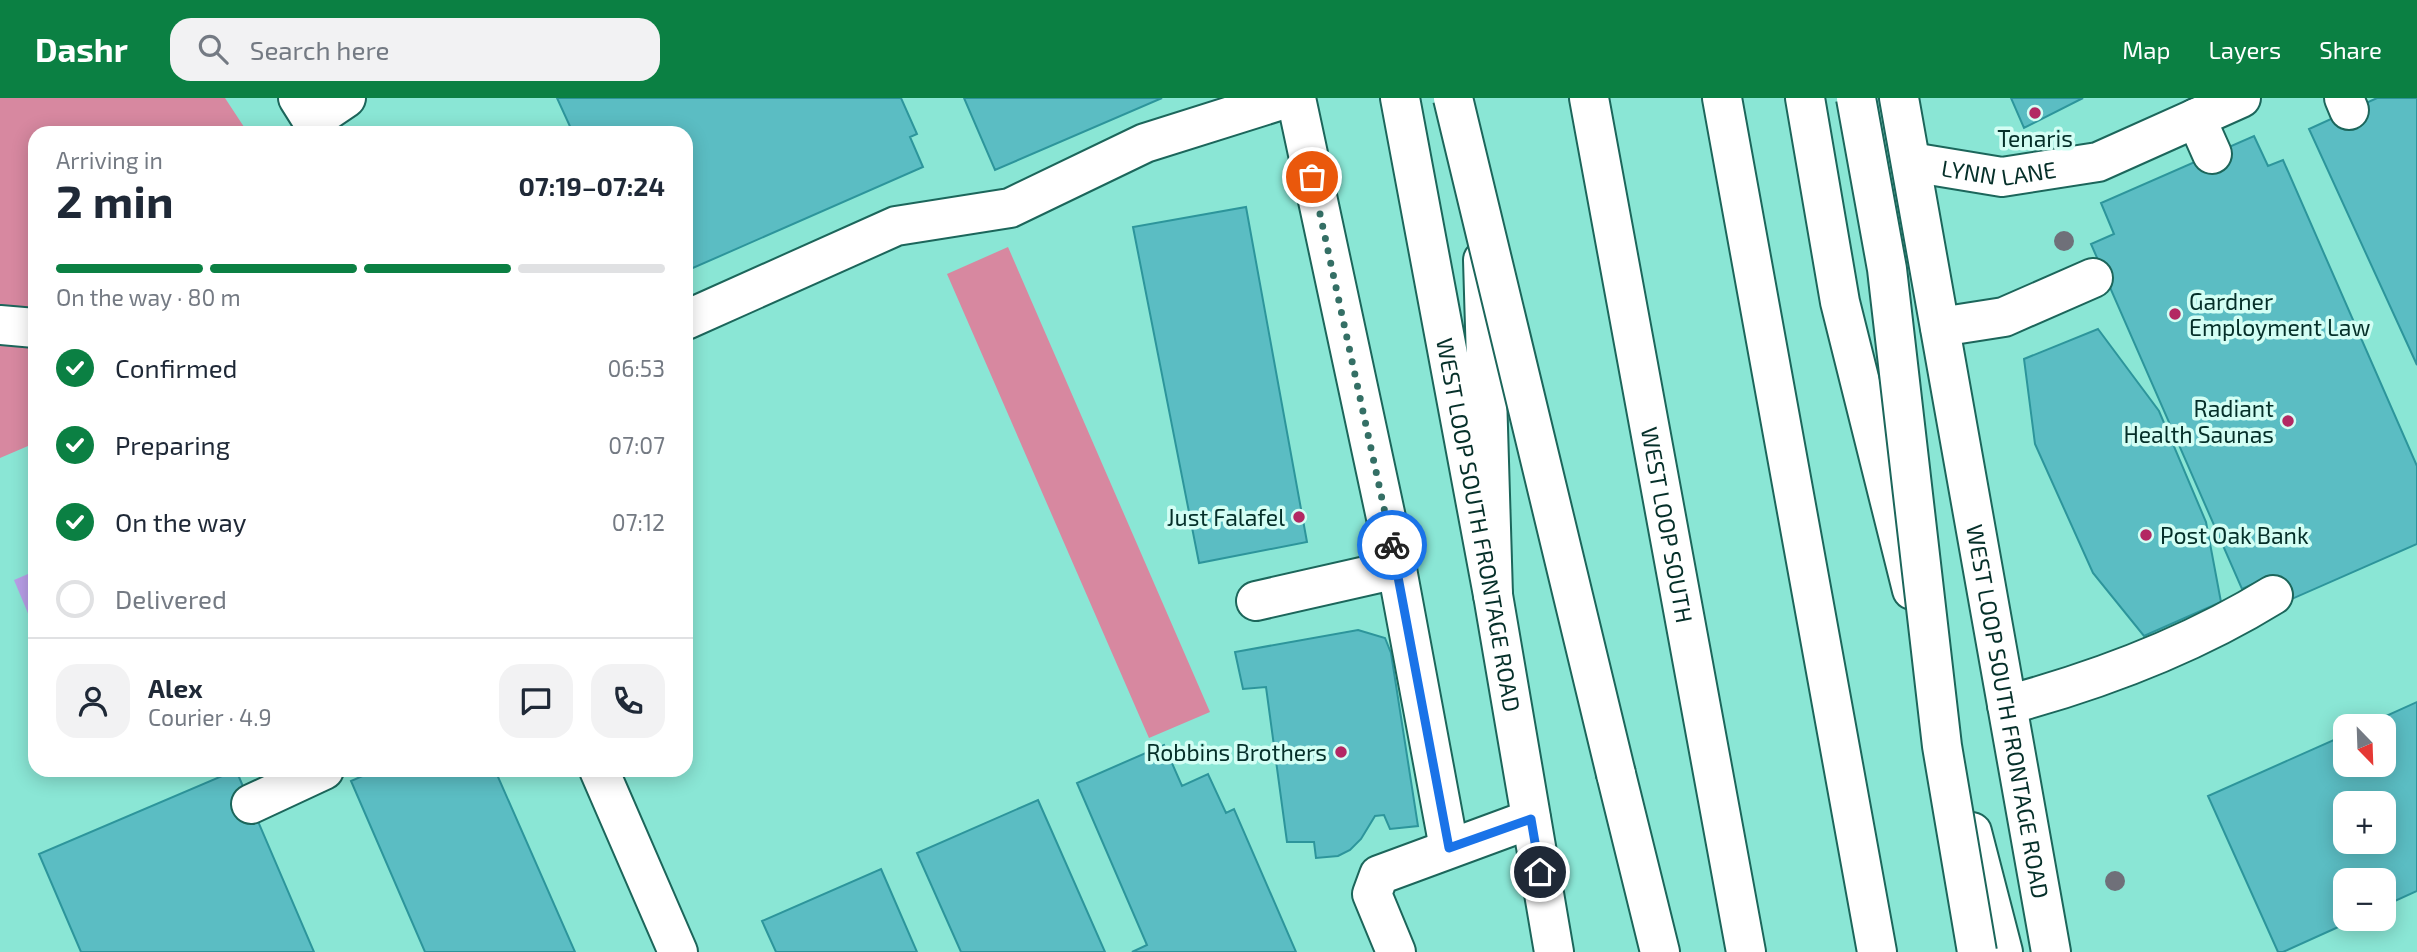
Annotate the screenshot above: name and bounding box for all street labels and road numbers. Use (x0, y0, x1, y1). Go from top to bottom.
street label: LYNN LANE (1939, 153, 2058, 191)
street label: WEST LOOP SOUTH FRONTAGE ROAD (1431, 335, 1527, 714)
street label: WEST LOOP SOUTH (1636, 425, 1699, 625)
street label: WEST LOOP SOUTH FRONTAGE ROAD (1961, 522, 2055, 901)

